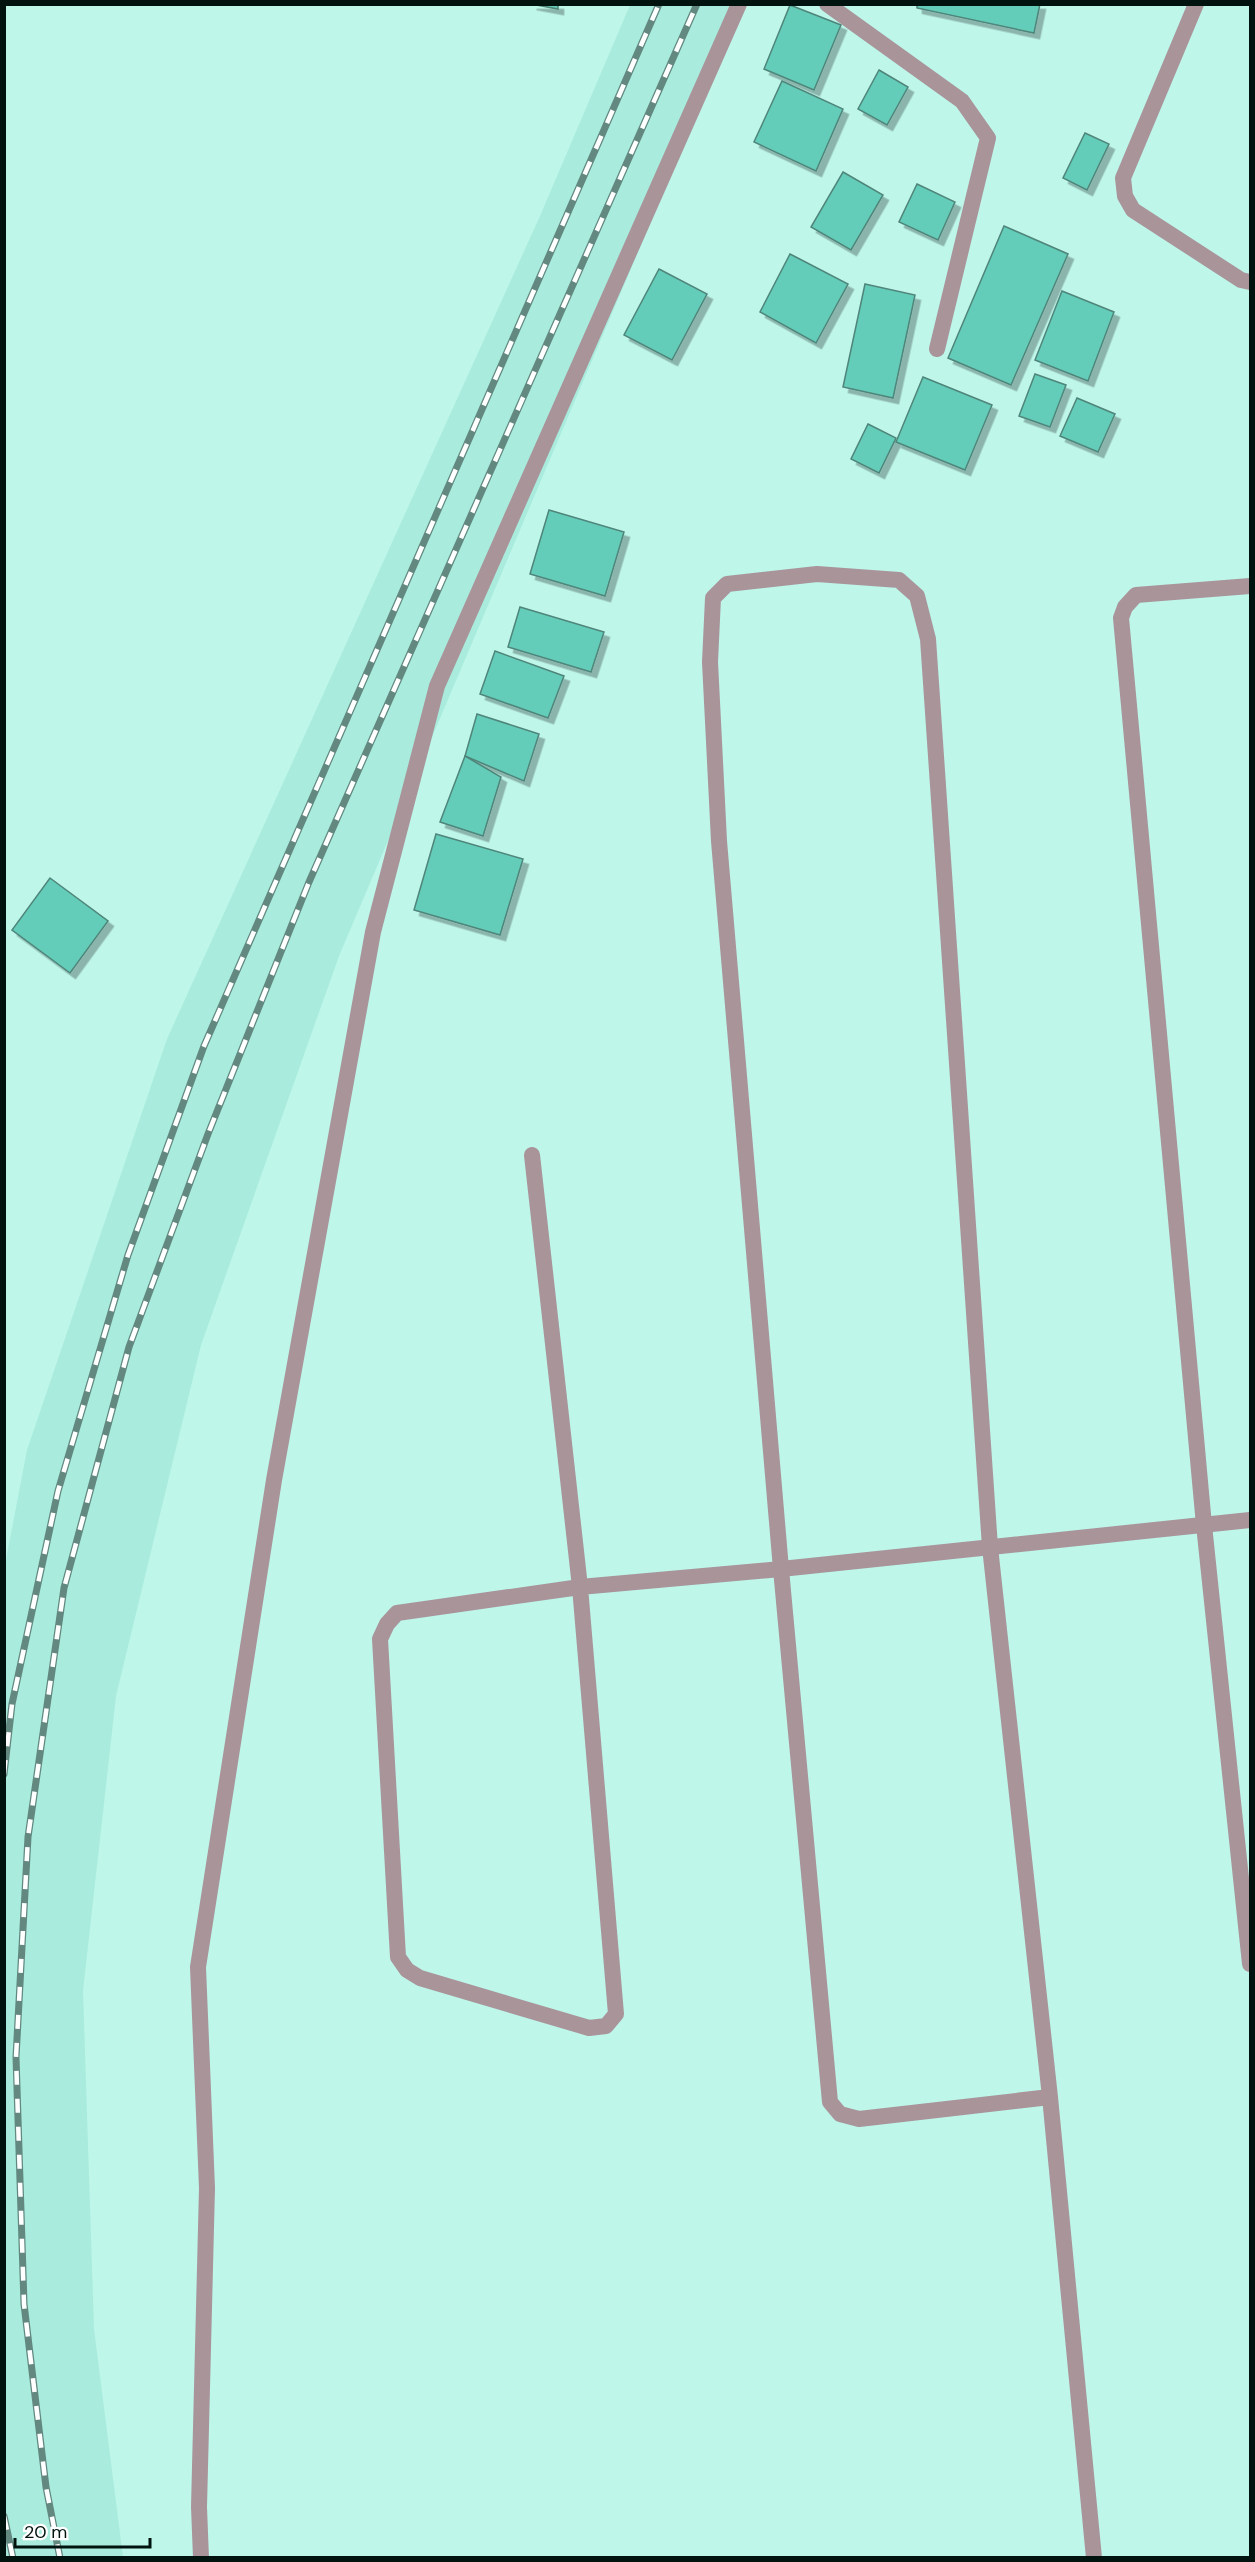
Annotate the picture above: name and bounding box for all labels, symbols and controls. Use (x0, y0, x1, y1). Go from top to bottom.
scale bar (15, 2511, 150, 2549)
text: 20 m (24, 2520, 67, 2544)

